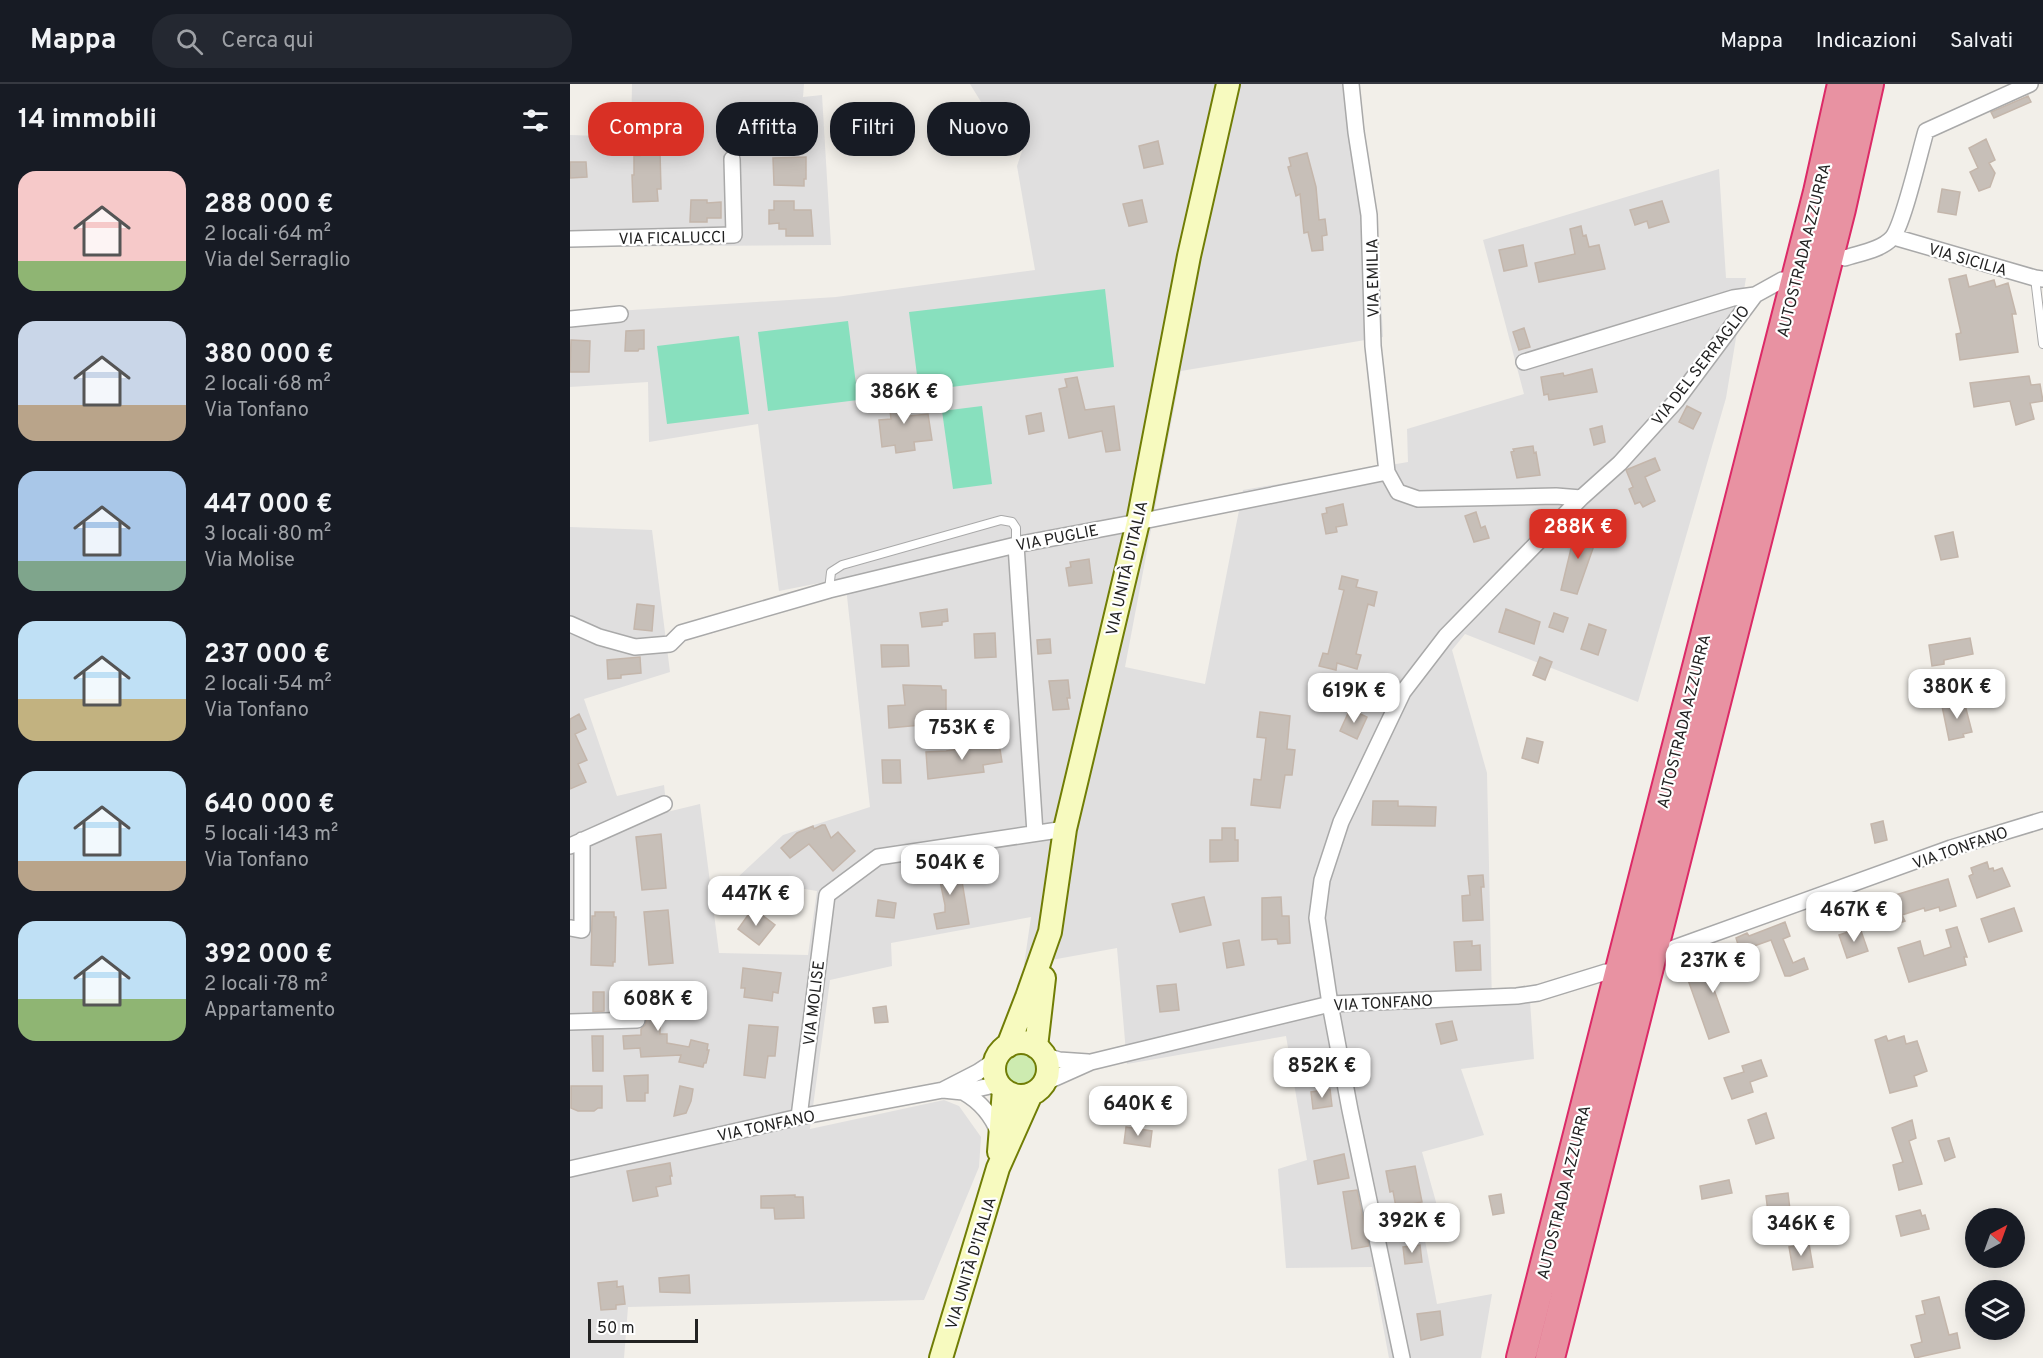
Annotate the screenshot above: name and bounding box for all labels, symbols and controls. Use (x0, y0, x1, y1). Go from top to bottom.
search box (152, 14, 572, 68)
text: Mappa (30, 23, 116, 59)
icon: search (173, 25, 206, 58)
text: Cerca qui (221, 28, 314, 55)
text: Mappa (1720, 28, 1783, 55)
text: Indicazioni (1816, 28, 1917, 55)
text: Salvati (1950, 28, 2013, 55)
chip: Compra (588, 102, 704, 156)
chip: Affitta (716, 102, 818, 156)
chip: Filtri (830, 102, 915, 156)
chip: Nuovo (927, 102, 1030, 156)
text: 14 immobili (18, 104, 157, 137)
icon: filters (519, 104, 552, 137)
street label: AUTOSTRADA AZZURRA (1774, 161, 1836, 340)
text: 288 000 € (204, 189, 334, 222)
icon: home (66, 195, 138, 267)
text: 2 locali · 64 m² (204, 222, 331, 248)
street label: VIA FICALUCCI (618, 228, 726, 250)
street label: VIA EMILIA (1363, 238, 1385, 318)
street label: VIA SICILIA (1926, 240, 2009, 282)
text: Via del Serraglio (204, 248, 350, 274)
street label: VIA DEL SERRAGLIO (1648, 302, 1755, 431)
text: 380 000 € (204, 339, 334, 372)
icon: home (66, 345, 138, 417)
text: 2 locali · 68 m² (204, 372, 331, 398)
pin: 386K € (855, 374, 953, 425)
text: 386K € (870, 380, 938, 406)
text: Via Tonfano (204, 398, 309, 424)
text: 447 000 € (204, 489, 332, 522)
icon: home (66, 495, 138, 567)
street label: VIA UNITÀ D'ITALIA (1101, 499, 1153, 638)
pin: 288K € (1529, 509, 1627, 560)
text: 288K € (1543, 515, 1613, 541)
street label: VIA PUGLIE (1014, 521, 1100, 557)
text: 3 locali · 80 m² (204, 522, 331, 548)
text: Via Molise (204, 548, 295, 574)
street label: AUTOSTRADA AZZURRA (1654, 632, 1716, 811)
text: 237 000 € (204, 639, 330, 672)
icon: home (66, 645, 138, 717)
pin: 380K € (1908, 669, 2006, 720)
text: 2 locali · 54 m² (204, 672, 332, 698)
pin: 619K € (1305, 673, 1403, 724)
text: 380K € (1922, 675, 1992, 701)
text: 619K € (1322, 679, 1386, 705)
text: Via Tonfano (204, 698, 309, 724)
pin: 753K € (913, 710, 1011, 761)
text: 753K € (929, 716, 995, 742)
text: 640 000 € (204, 789, 335, 822)
icon: home (66, 795, 138, 867)
text: 5 locali · 143 m² (204, 822, 338, 848)
street label: VIA TONFANO (1910, 823, 2011, 875)
pin: 504K € (901, 845, 999, 896)
text: Via Tonfano (204, 848, 309, 874)
text: 504K € (915, 851, 985, 877)
pin: 447K € (707, 876, 805, 927)
text: 447K € (722, 882, 790, 908)
pin: 467K € (1805, 892, 1903, 943)
text: 467K € (1820, 898, 1888, 924)
text: 392 000 € (204, 939, 332, 972)
pin: 237K € (1664, 943, 1762, 994)
icon: home (66, 945, 138, 1017)
text: 237K € (1680, 949, 1746, 975)
street label: VIA MOLISE (800, 960, 830, 1047)
text: 2 locali · 78 m² (204, 972, 328, 998)
pin: 608K € (609, 981, 707, 1032)
text: 608K € (623, 987, 693, 1013)
street label: VIA TONFANO (1333, 991, 1433, 1017)
text: Appartamento (204, 998, 335, 1024)
pin: 852K € (1273, 1048, 1371, 1099)
text: 852K € (1288, 1054, 1356, 1080)
pin: 640K € (1089, 1086, 1187, 1137)
text: 640K € (1103, 1092, 1173, 1118)
street label: AUTOSTRADA AZZURRA (1534, 1103, 1596, 1282)
street label: VIA TONFANO (716, 1107, 817, 1147)
street label: VIA UNITÀ D'ITALIA (940, 1194, 1002, 1332)
pin: 392K € (1363, 1203, 1461, 1254)
pin: 346K € (1752, 1206, 1850, 1257)
north arrow (1965, 1208, 2025, 1268)
map controls (1965, 1208, 2025, 1340)
text: 392K € (1378, 1209, 1446, 1235)
text: 346K € (1767, 1212, 1836, 1238)
button: layers (1965, 1280, 2025, 1340)
scale bar (588, 1316, 698, 1344)
text: 50 m (597, 1319, 635, 1339)

